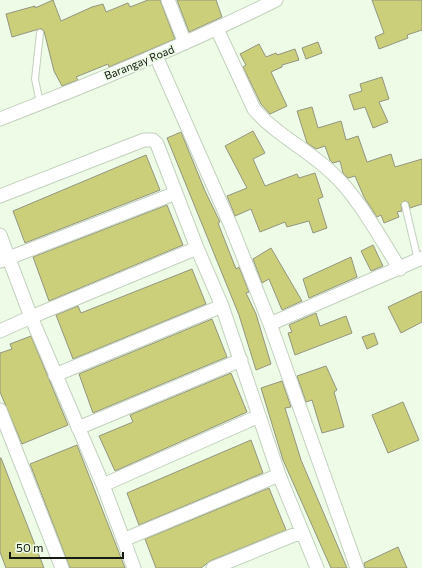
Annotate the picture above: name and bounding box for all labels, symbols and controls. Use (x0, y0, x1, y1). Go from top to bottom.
street label: Barangay Road (102, 42, 176, 82)
scale bar (10, 534, 123, 560)
text: 50 m (16, 540, 44, 554)

